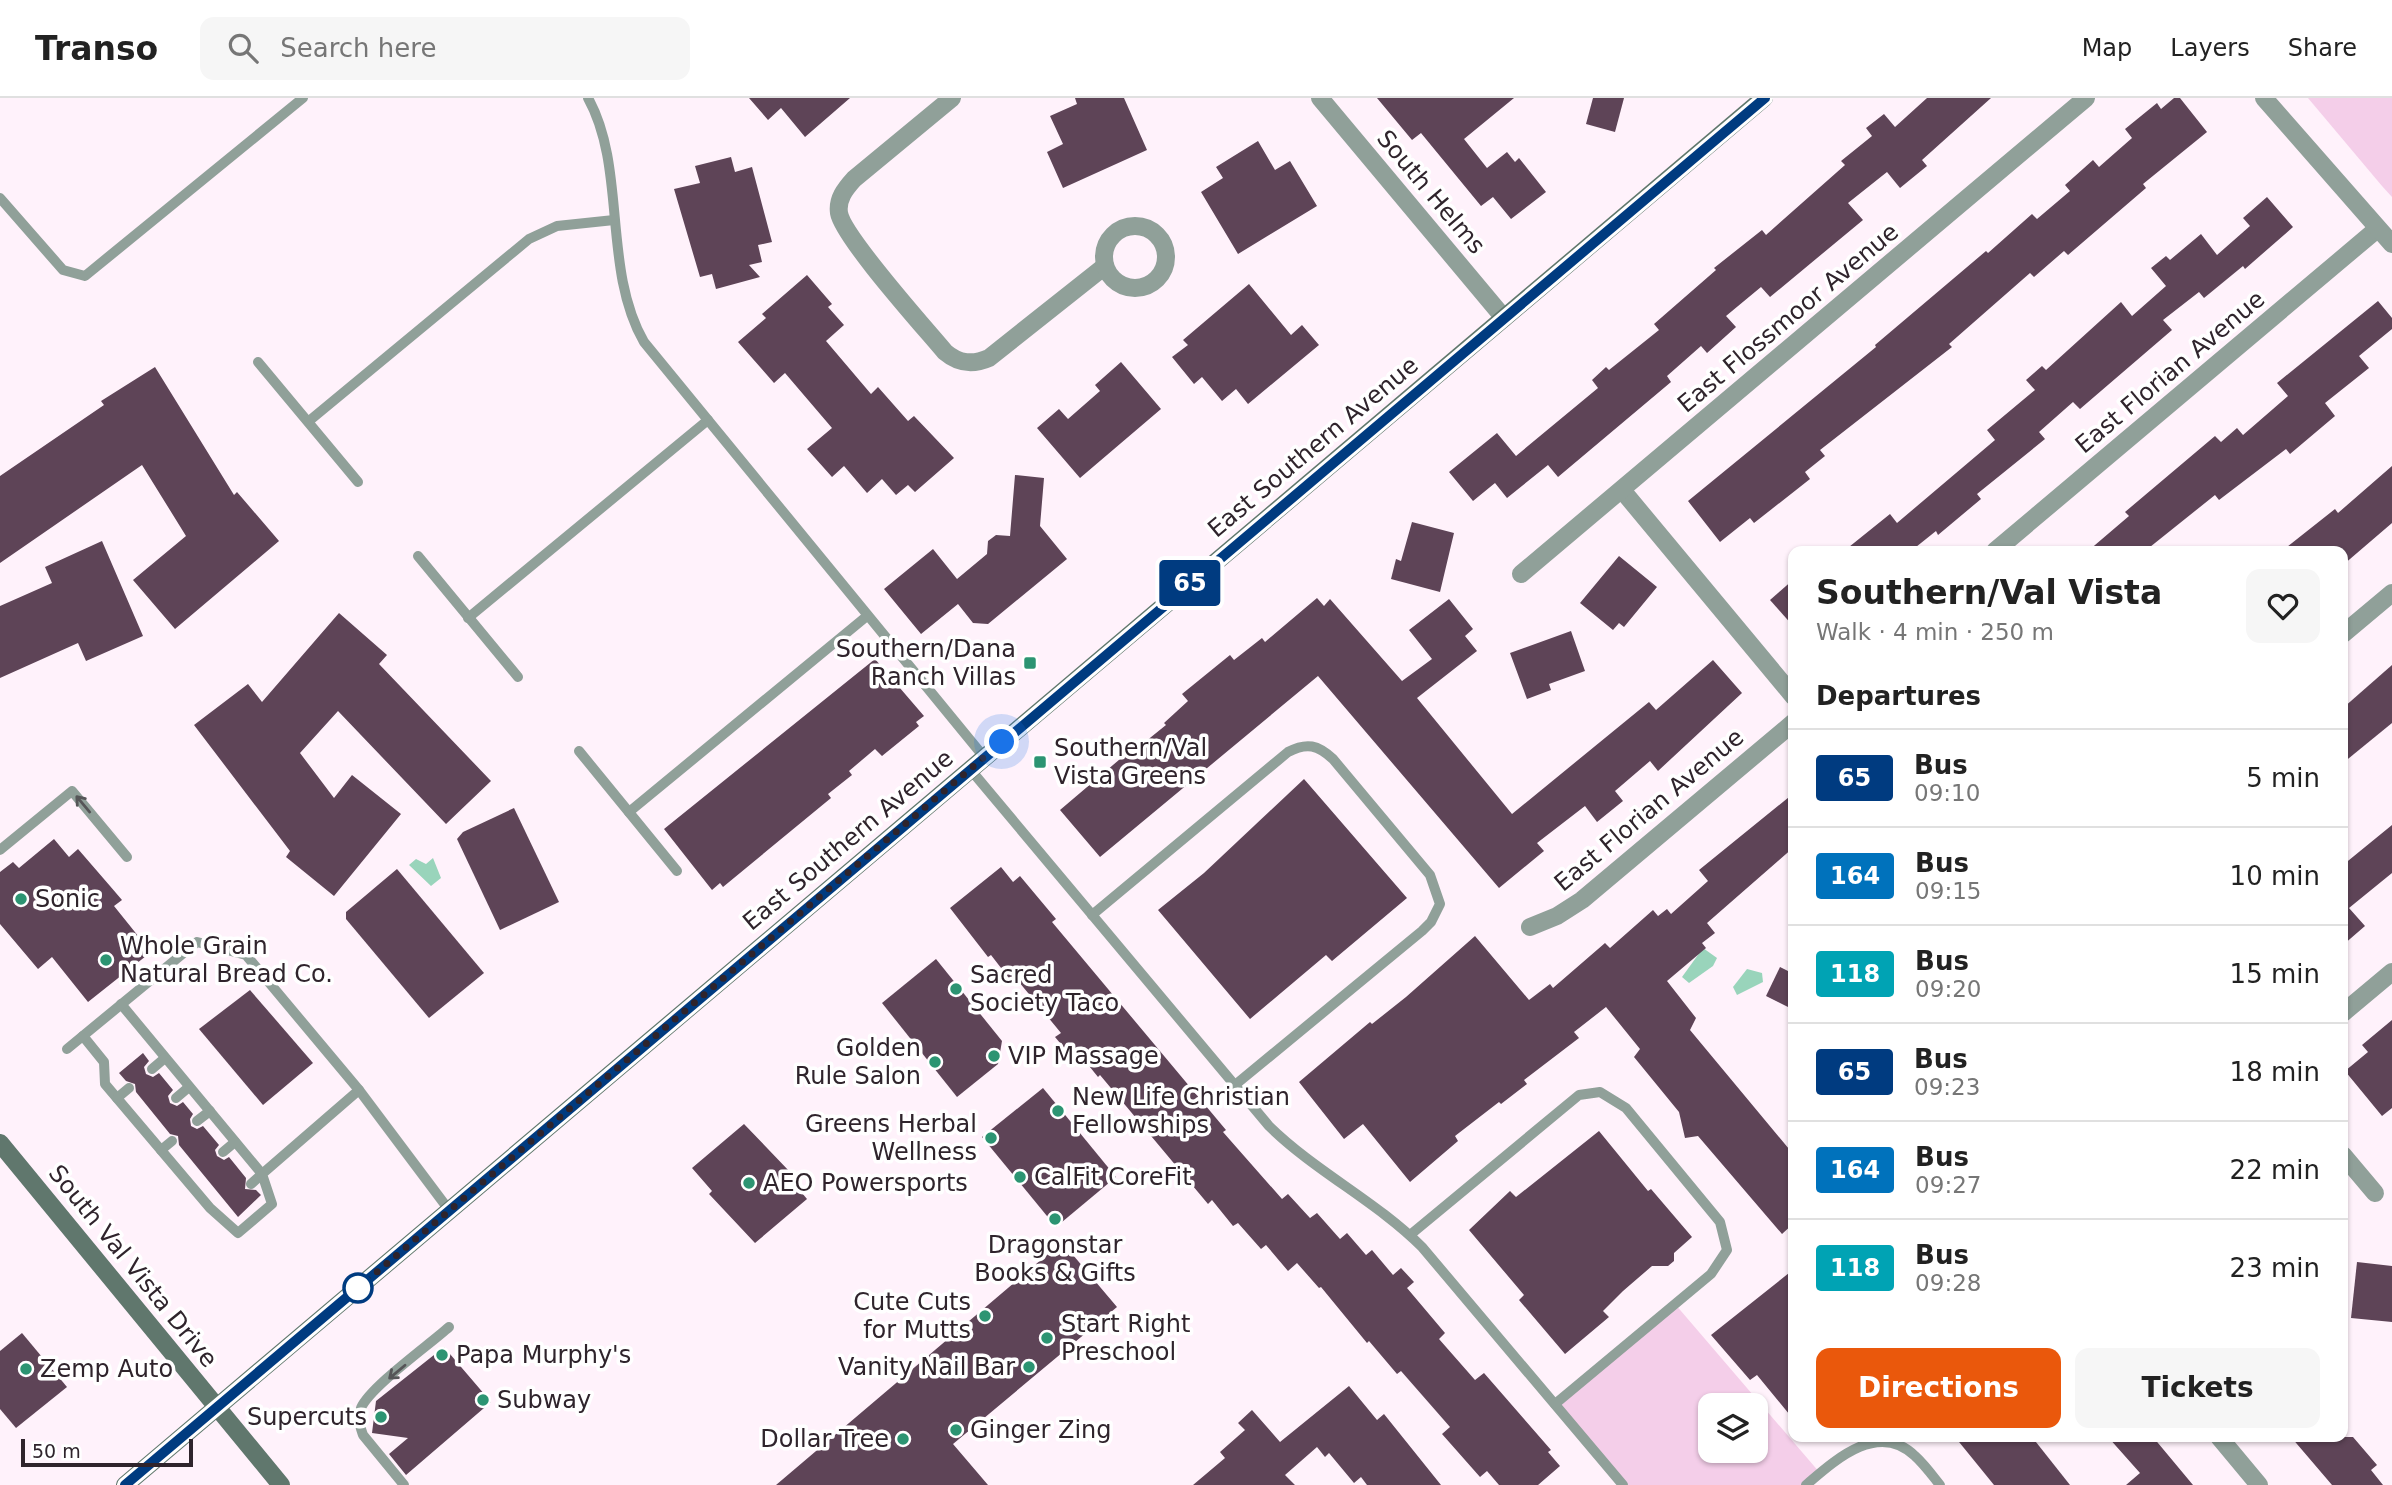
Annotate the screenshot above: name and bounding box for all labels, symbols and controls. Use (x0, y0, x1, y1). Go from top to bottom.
search box (200, 17, 690, 80)
text: Transo (35, 29, 158, 68)
icon: search (224, 29, 262, 67)
text: Search here (280, 33, 436, 63)
text: Map (2082, 34, 2132, 62)
text: Layers (2170, 34, 2250, 62)
text: Share (2288, 34, 2357, 62)
street label: South Helms (1371, 124, 1491, 260)
street label: East Flossmoor Avenue (1672, 218, 1904, 418)
street label: East Florian Avenue (2070, 285, 2270, 459)
street label: East Southern Avenue (1202, 351, 1424, 543)
line badge: 65 (1158, 560, 1222, 606)
text: 65 (1173, 569, 1207, 597)
button: heart (2246, 569, 2320, 643)
text: Southern/Val Vista (1816, 573, 2162, 612)
text: Walk · 4 min · 250 m (1816, 619, 2054, 645)
place label: Southern/Dana Ranch Villas (836, 635, 1016, 691)
marker: Southern/Dana Ranch Villas (1022, 655, 1038, 671)
text: Departures (1816, 681, 1981, 711)
street label: East Florian Avenue (1549, 723, 1749, 897)
your location (984, 724, 1019, 759)
place label: Southern/Val Vista Greens (1054, 734, 1207, 790)
street label: East Southern Avenue (737, 744, 959, 936)
text: Bus (1914, 750, 1968, 780)
marker: Southern/Val Vista Greens (1032, 754, 1048, 770)
text: 5 min (2246, 763, 2320, 793)
text: 65 (1838, 764, 1871, 792)
text: 09:10 (1914, 780, 1980, 806)
one-way arrow (76, 796, 91, 814)
text: Bus (1915, 848, 1969, 878)
text: 10 min (2230, 861, 2320, 891)
text: 164 (1830, 862, 1880, 890)
text: 09:15 (1915, 878, 1981, 904)
place label: Sonic (35, 885, 100, 913)
marker: Sonic (13, 891, 29, 907)
place label: Whole Grain Natural Bread Co. (120, 932, 333, 988)
text: Bus (1915, 946, 1969, 976)
marker: Whole Grain Natural Bread Co. (98, 952, 114, 968)
text: 15 min (2230, 959, 2320, 989)
text: 118 (1830, 960, 1880, 988)
place label: Sacred Society Taco (970, 961, 1119, 1017)
text: 09:20 (1915, 976, 1981, 1002)
marker: Sacred Society Taco (948, 981, 964, 997)
place label: Golden Rule Salon (795, 1034, 921, 1090)
place label: VIP Massage (1008, 1042, 1159, 1070)
text: Bus (1914, 1044, 1968, 1074)
marker: VIP Massage (986, 1048, 1002, 1064)
marker: Golden Rule Salon (927, 1054, 943, 1070)
text: 18 min (2230, 1057, 2320, 1087)
text: 65 (1838, 1058, 1871, 1086)
text: 09:23 (1914, 1074, 1980, 1100)
place label: New Life Christian Fellowships (1072, 1083, 1290, 1139)
marker: New Life Christian Fellowships (1050, 1103, 1066, 1119)
place label: Greens Herbal Wellness (805, 1110, 977, 1166)
marker: Greens Herbal Wellness (983, 1130, 999, 1146)
text: Bus (1915, 1142, 1969, 1172)
text: 22 min (2230, 1155, 2320, 1185)
text: 164 (1830, 1156, 1880, 1184)
street label: South Val Vista Drive (43, 1159, 223, 1373)
place label: CalFit CoreFit (1034, 1163, 1192, 1191)
place label: AEO Powersports (763, 1169, 968, 1197)
marker: CalFit CoreFit (1012, 1169, 1028, 1185)
text: 09:27 (1915, 1172, 1981, 1198)
marker: AEO Powersports (741, 1175, 757, 1191)
marker: Dragonstar Books & Gifts (1047, 1211, 1063, 1227)
place label: Dragonstar Books & Gifts (974, 1231, 1136, 1287)
text: Bus (1915, 1240, 1969, 1270)
text: 23 min (2230, 1253, 2320, 1283)
text: 118 (1830, 1254, 1880, 1282)
text: 09:28 (1915, 1270, 1981, 1296)
unlabelled marker (343, 1273, 373, 1303)
place label: Cute Cuts for Mutts (853, 1288, 971, 1344)
marker: Cute Cuts for Mutts (977, 1308, 993, 1324)
place label: Start Right Preschool (1061, 1310, 1190, 1366)
marker: Start Right Preschool (1039, 1330, 1055, 1346)
place label: Papa Murphy's (456, 1341, 631, 1369)
marker: Papa Murphy's (434, 1347, 450, 1363)
button: Directions (1816, 1348, 2061, 1428)
button: Tickets (2075, 1348, 2320, 1428)
place label: Vanity Nail Bar (838, 1353, 1015, 1381)
place label: Zemp Auto (40, 1355, 173, 1383)
marker: Vanity Nail Bar (1021, 1359, 1037, 1375)
marker: Zemp Auto (18, 1361, 34, 1377)
one-way arrow (388, 1364, 406, 1380)
place label: Subway (497, 1386, 591, 1414)
marker: Subway (475, 1392, 491, 1408)
map controls (1698, 1393, 1768, 1463)
button: layers (1698, 1393, 1768, 1463)
place label: Supercuts (247, 1403, 367, 1431)
marker: Supercuts (373, 1409, 389, 1425)
place label: Ginger Zing (970, 1416, 1112, 1444)
marker: Ginger Zing (948, 1422, 964, 1438)
place label: Dollar Tree (760, 1425, 889, 1453)
marker: Dollar Tree (895, 1431, 911, 1447)
scale bar (21, 1436, 192, 1468)
text: 50 m (32, 1440, 81, 1462)

